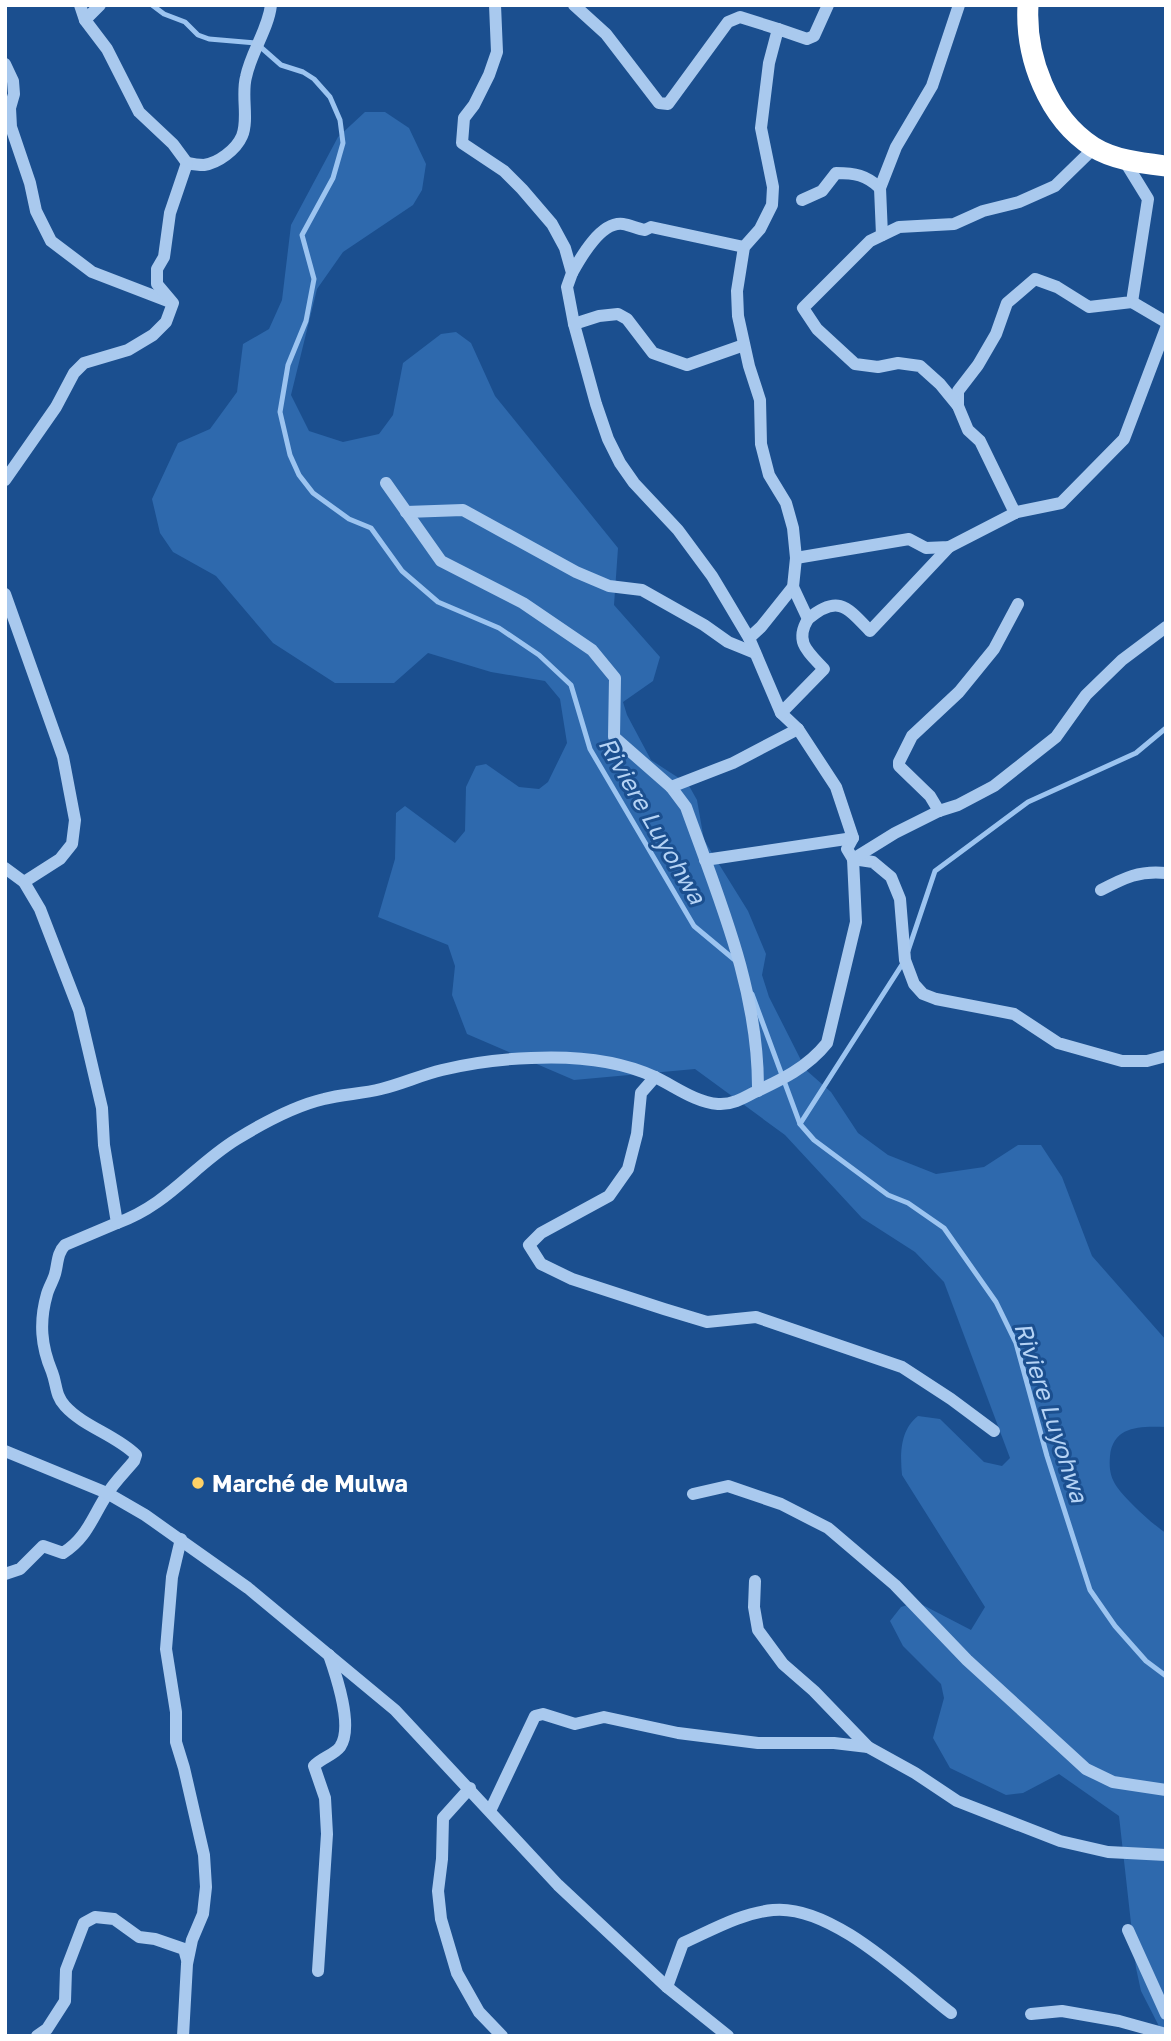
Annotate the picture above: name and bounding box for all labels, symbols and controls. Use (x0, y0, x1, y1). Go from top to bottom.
water label: Riviere Luyohwa (593, 731, 713, 910)
water label: Riviere Luyohwa (1008, 1318, 1095, 1507)
place label: Marché de Mulwa (212, 1469, 408, 1497)
marker: Marché de Mulwa (190, 1475, 206, 1491)

